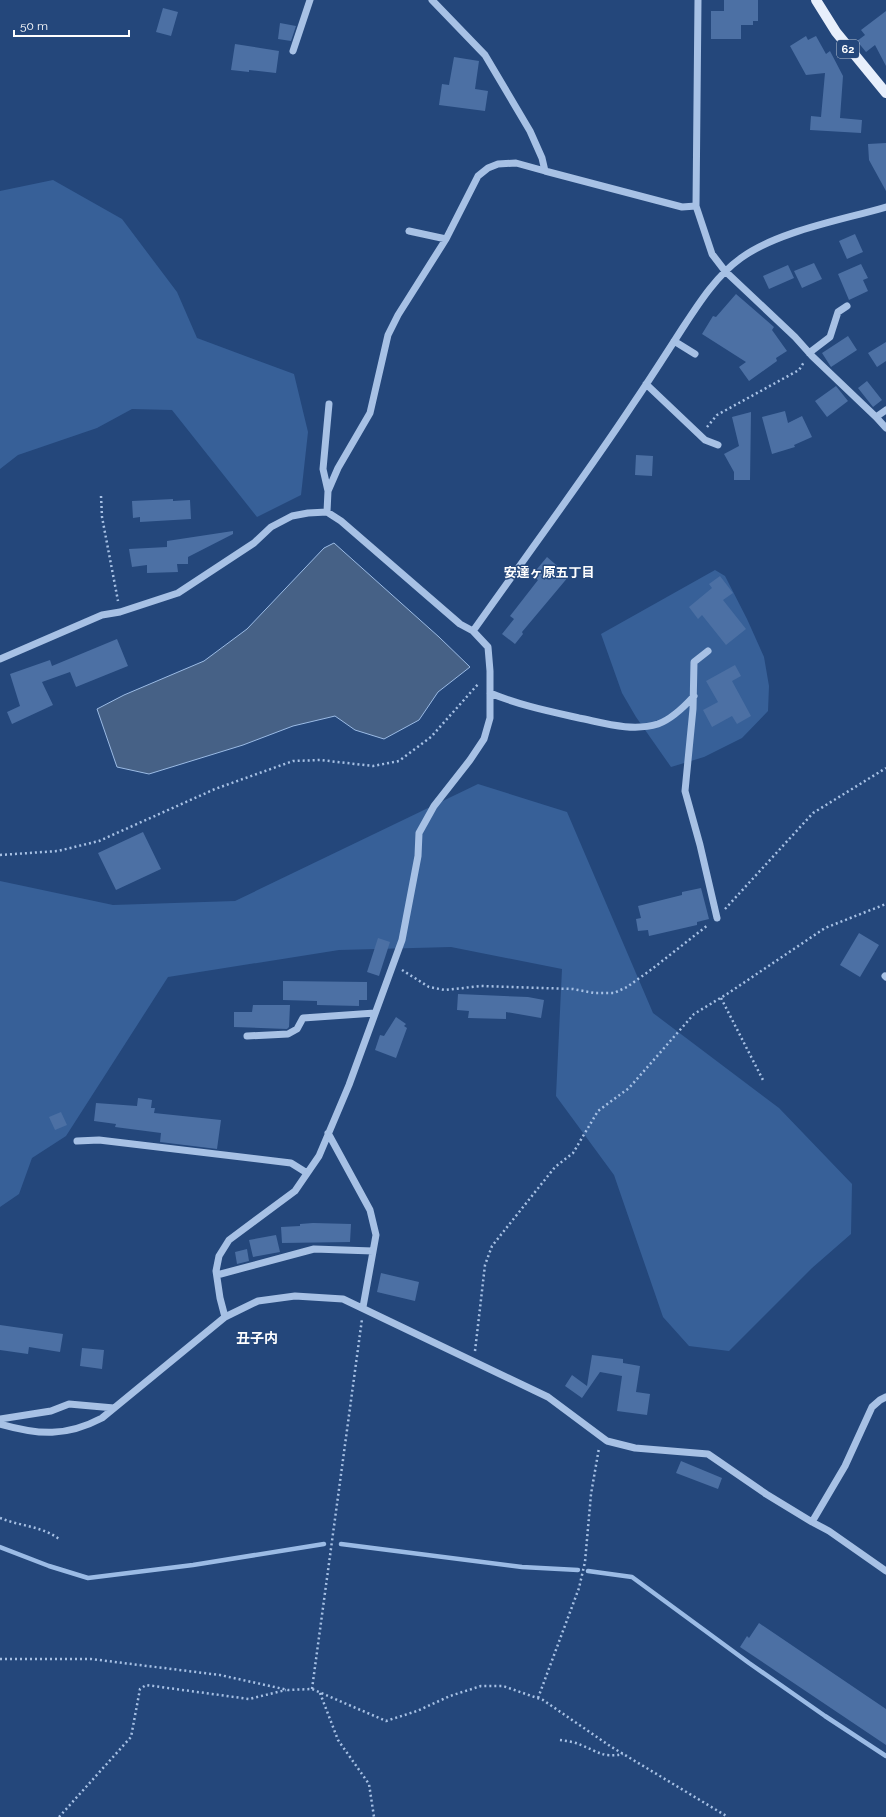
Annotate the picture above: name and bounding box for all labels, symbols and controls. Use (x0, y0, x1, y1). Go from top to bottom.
scale bar (14, 12, 129, 38)
text: 50 m (20, 19, 48, 33)
road number: 62 (837, 40, 859, 58)
district label: 安達ヶ原五丁目 (503, 565, 595, 580)
district label: 丑子内 (236, 1330, 278, 1346)

